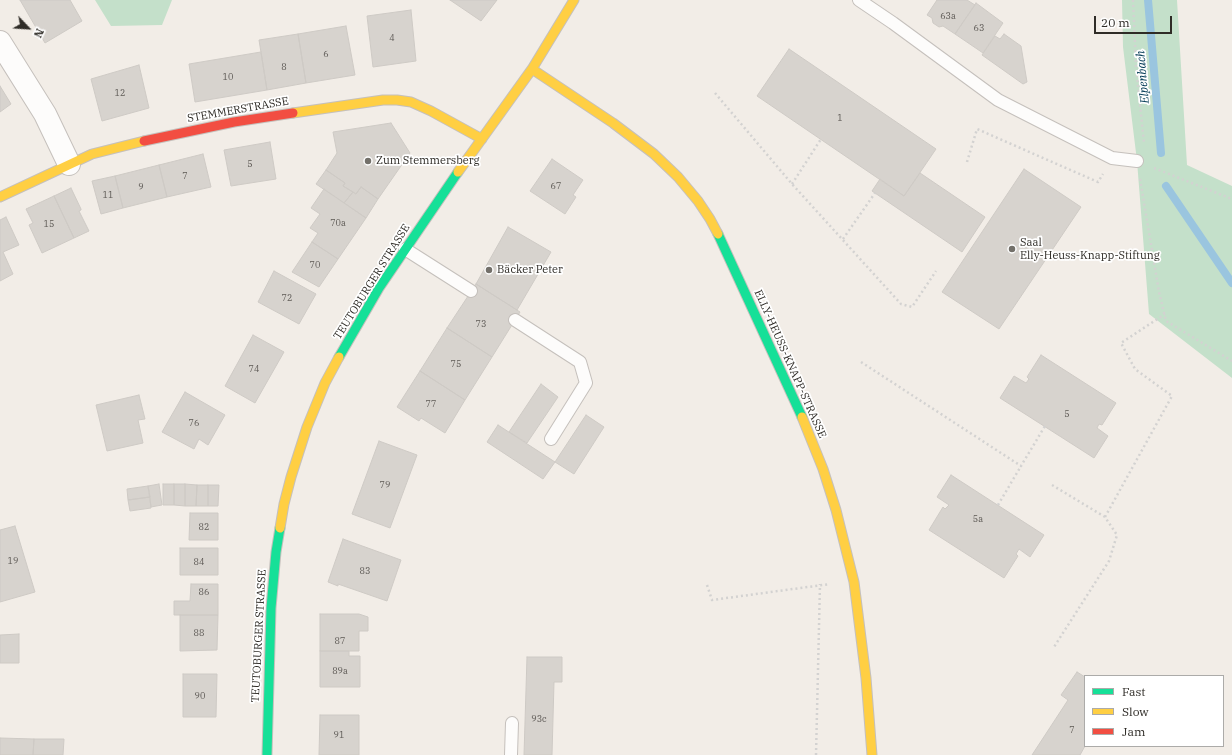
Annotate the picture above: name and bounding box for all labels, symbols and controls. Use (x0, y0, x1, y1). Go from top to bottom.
north arrow (8, 8, 48, 48)
scale bar (1096, 8, 1174, 34)
house number: 63a (940, 11, 956, 21)
text: 20 m (1101, 15, 1130, 30)
house number: 63 (974, 23, 984, 33)
text: N (31, 26, 47, 40)
house number: 4 (389, 33, 395, 43)
house number: 6 (323, 49, 329, 59)
water label: Elpenbach (1133, 50, 1153, 104)
house number: 8 (281, 62, 287, 72)
house number: 10 (223, 72, 233, 82)
house number: 12 (115, 88, 125, 98)
street label: STEMMERSTRASSE (186, 95, 290, 125)
house number: 1 (837, 113, 843, 123)
place label: Zum Stemmersberg (376, 154, 480, 168)
marker: Zum Stemmersberg (363, 156, 373, 166)
house number: 5 (247, 159, 253, 169)
house number: 7 (182, 171, 188, 181)
house number: 67 (551, 181, 561, 191)
house number: 9 (138, 182, 144, 192)
house number: 11 (103, 190, 113, 200)
house number: 70a (330, 218, 346, 228)
house number: 15 (44, 219, 54, 229)
street label: TEUTOBURGER STRASSE (331, 222, 413, 342)
place label: Saal Elly-Heuss-Knapp-Stiftung (1020, 236, 1160, 262)
marker: Saal Elly-Heuss-Knapp-Stiftung (1007, 244, 1017, 254)
house number: 70 (310, 260, 320, 270)
place label: Bäcker Peter (497, 263, 563, 277)
marker: Bäcker Peter (484, 265, 494, 275)
street label: ELLY-HEUSS-KNAPP-STRASSE (751, 288, 829, 440)
house number: 72 (282, 293, 292, 303)
house number: 73 (476, 319, 486, 329)
house number: 75 (451, 359, 461, 369)
house number: 74 (249, 364, 259, 374)
house number: 77 (426, 399, 436, 409)
house number: 5 (1064, 409, 1070, 419)
house number: 76 (189, 418, 199, 428)
house number: 79 (380, 480, 390, 490)
house number: 5a (973, 514, 983, 524)
house number: 82 (199, 522, 209, 532)
house number: 19 (8, 556, 18, 566)
house number: 84 (194, 557, 204, 567)
house number: 83 (360, 566, 370, 576)
street label: TEUTOBURGER STRASSE (249, 569, 269, 703)
house number: 86 (199, 587, 209, 597)
house number: 88 (194, 628, 204, 638)
house number: 87 (335, 636, 345, 646)
house number: 89a (332, 666, 348, 676)
legend (1084, 675, 1224, 747)
text: Fast (1122, 684, 1146, 699)
house number: 90 (195, 691, 205, 701)
text: Slow (1122, 704, 1149, 719)
house number: 93c (531, 714, 547, 724)
text: Jam (1122, 724, 1145, 739)
house number: 7 (1069, 725, 1075, 735)
house number: 91 (334, 730, 344, 740)

